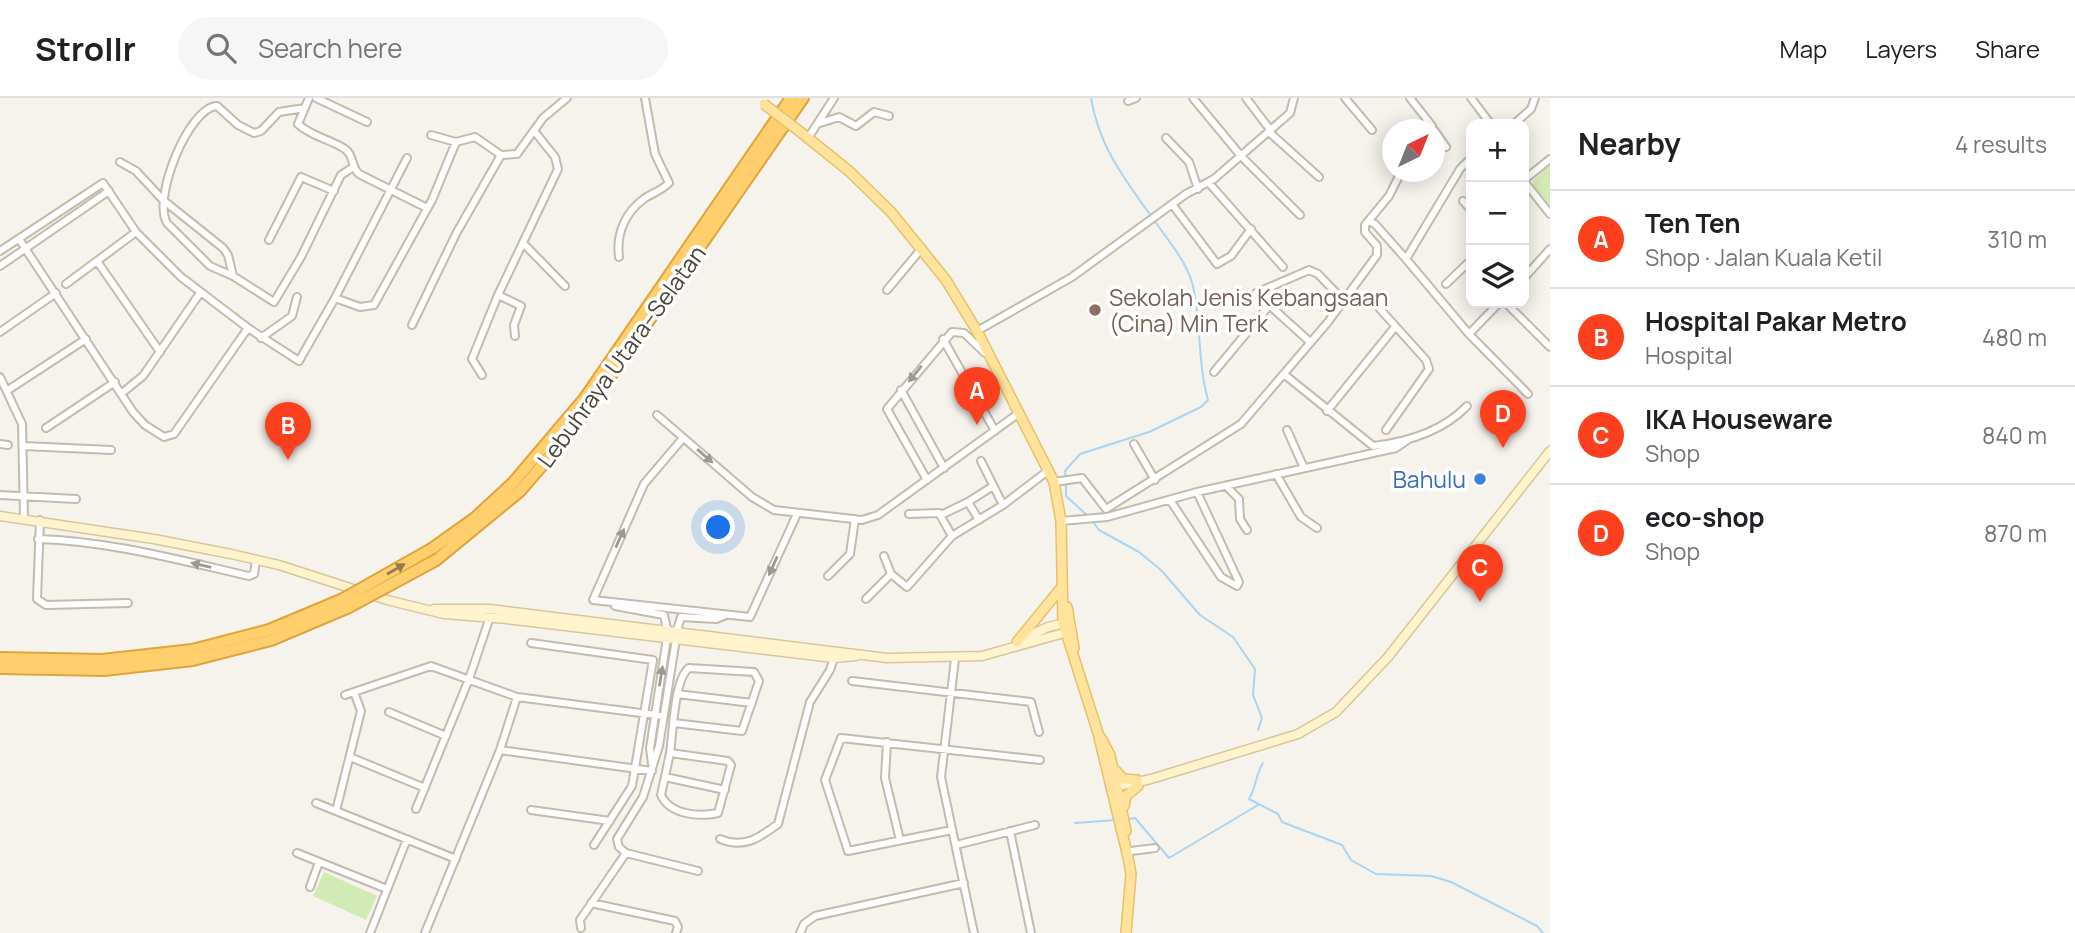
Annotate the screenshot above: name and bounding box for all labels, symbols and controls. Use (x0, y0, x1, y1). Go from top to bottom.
search box (178, 17, 668, 80)
text: Strollr (35, 26, 136, 71)
icon: search (202, 29, 240, 67)
text: Search here (258, 30, 402, 66)
text: Map (1780, 32, 1827, 65)
text: Layers (1865, 32, 1937, 65)
text: Share (1975, 32, 2040, 65)
north arrow (1382, 119, 1445, 182)
map controls (1466, 119, 1529, 308)
button: + (1466, 119, 1529, 182)
text: Nearby (1578, 123, 1681, 164)
text: 4 results (1955, 128, 2047, 160)
button: − (1466, 182, 1529, 245)
text: Ten Ten (1645, 205, 1741, 241)
text: A (1593, 223, 1609, 255)
text: 310 m (1987, 223, 2047, 255)
street label: Lebuhraya Utara–Selatan (529, 238, 713, 474)
text: Shop · Jalan Kuala Ketil (1645, 241, 1882, 273)
button: layers (1466, 245, 1529, 308)
place label: Sekolah Jenis Kebangsaan (Cina) Min Terk (1109, 281, 1388, 339)
marker: Sekolah Jenis Kebangsaan (Cina) Min Terk (1087, 302, 1103, 318)
text: Hospital Pakar Metro (1645, 303, 1907, 339)
text: B (1594, 321, 1608, 353)
text: 480 m (1982, 321, 2047, 353)
text: Hospital (1645, 339, 1733, 371)
one-way arrow (907, 365, 923, 383)
pin: A (954, 367, 1000, 425)
pin: D (1480, 390, 1526, 448)
text: IKA Houseware (1645, 401, 1833, 437)
pin: B (265, 402, 311, 460)
text: C (1593, 419, 1610, 451)
text: 840 m (1982, 419, 2047, 451)
text: Shop (1645, 437, 1700, 469)
one-way arrow (696, 448, 713, 463)
place label: Bahulu (1393, 463, 1466, 495)
marker: Bahulu (1472, 471, 1488, 487)
text: eco-shop (1645, 499, 1765, 535)
your location (701, 510, 735, 544)
text: D (1593, 517, 1609, 549)
text: 870 m (1984, 517, 2047, 549)
one-way arrow (615, 527, 626, 548)
text: Shop (1645, 535, 1700, 567)
pin: C (1457, 544, 1503, 602)
one-way arrow (767, 555, 778, 576)
one-way arrow (190, 559, 212, 570)
one-way arrow (387, 563, 406, 575)
one-way arrow (656, 665, 667, 687)

